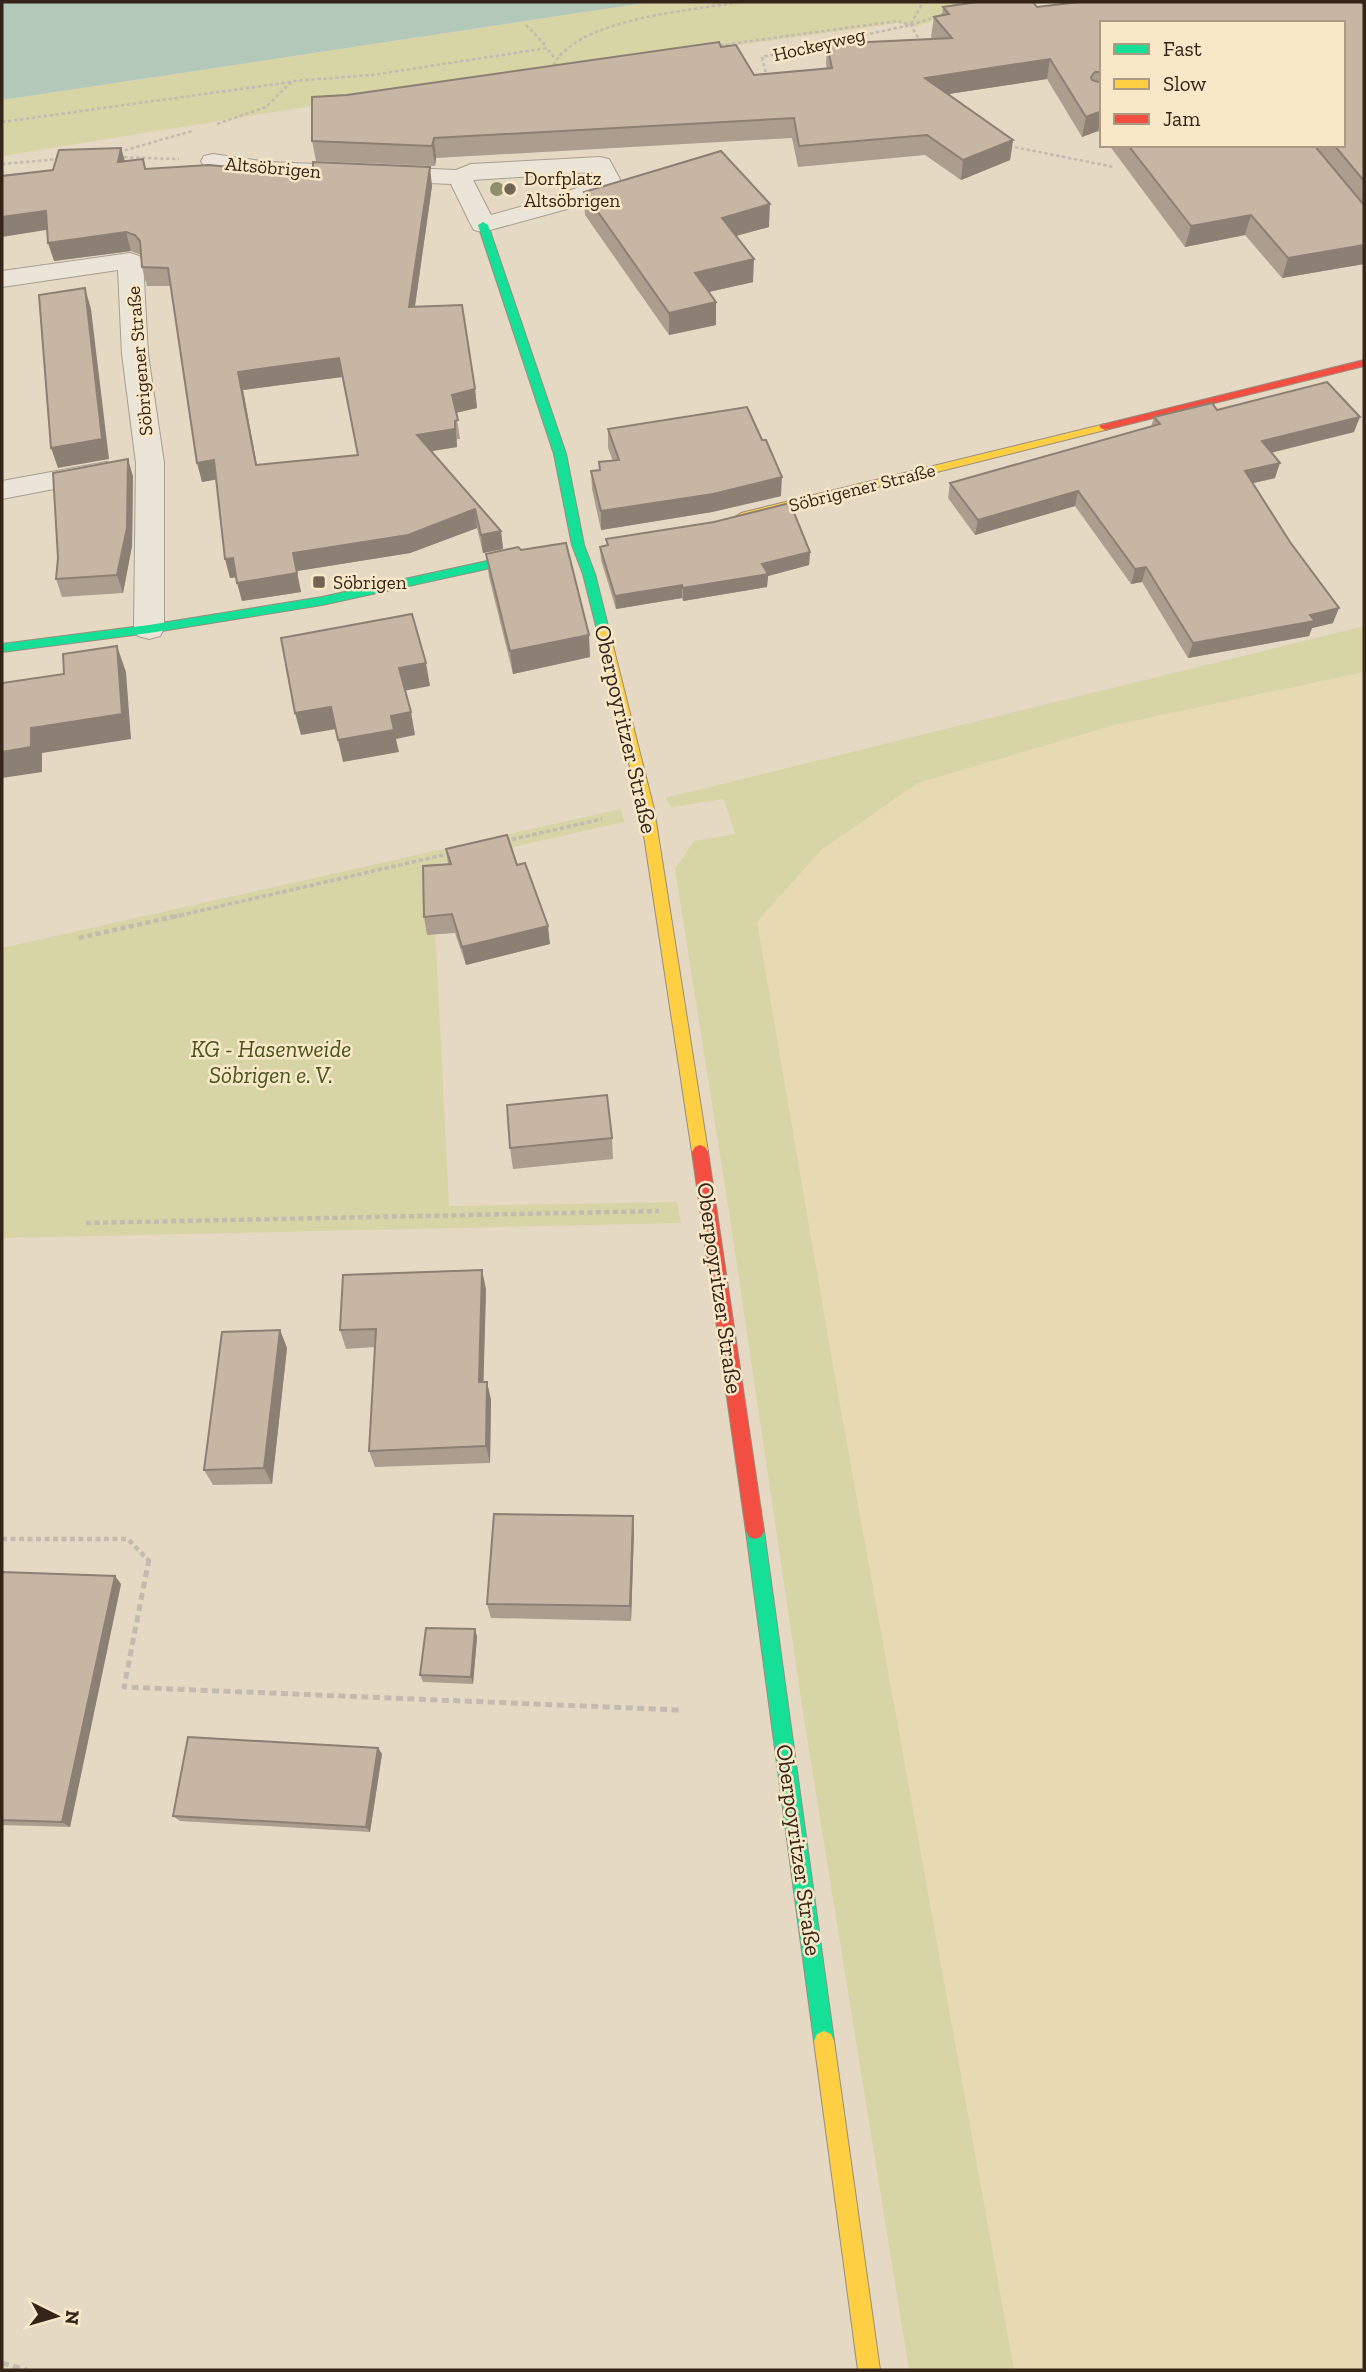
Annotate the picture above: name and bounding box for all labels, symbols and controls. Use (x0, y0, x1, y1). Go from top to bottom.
legend (1100, 21, 1345, 147)
street label: Hockeyweg (771, 23, 868, 66)
text: Fast (1163, 36, 1202, 61)
text: Slow (1163, 71, 1206, 96)
text: Jam (1163, 106, 1200, 131)
street label: Altsöbrigen (224, 152, 322, 183)
place label: Dorfplatz Altsöbrigen (524, 167, 620, 212)
marker: Dorfplatz Altsöbrigen (502, 181, 518, 197)
street label: Söbrigener Straße (121, 285, 157, 437)
street label: Söbrigener Straße (787, 458, 938, 517)
place label: Söbrigen (333, 571, 407, 594)
marker: Söbrigen (311, 574, 327, 590)
street label: Oberpoyritzer Straße (588, 622, 664, 836)
park label: KG - Hasenweide Söbrigen e. V. (191, 1035, 351, 1089)
street label: Oberpoyritzer Straße (691, 1180, 749, 1396)
street label: Oberpoyritzer Straße (770, 1742, 828, 1958)
north arrow (21, 2281, 91, 2351)
text: N (60, 2309, 85, 2326)

